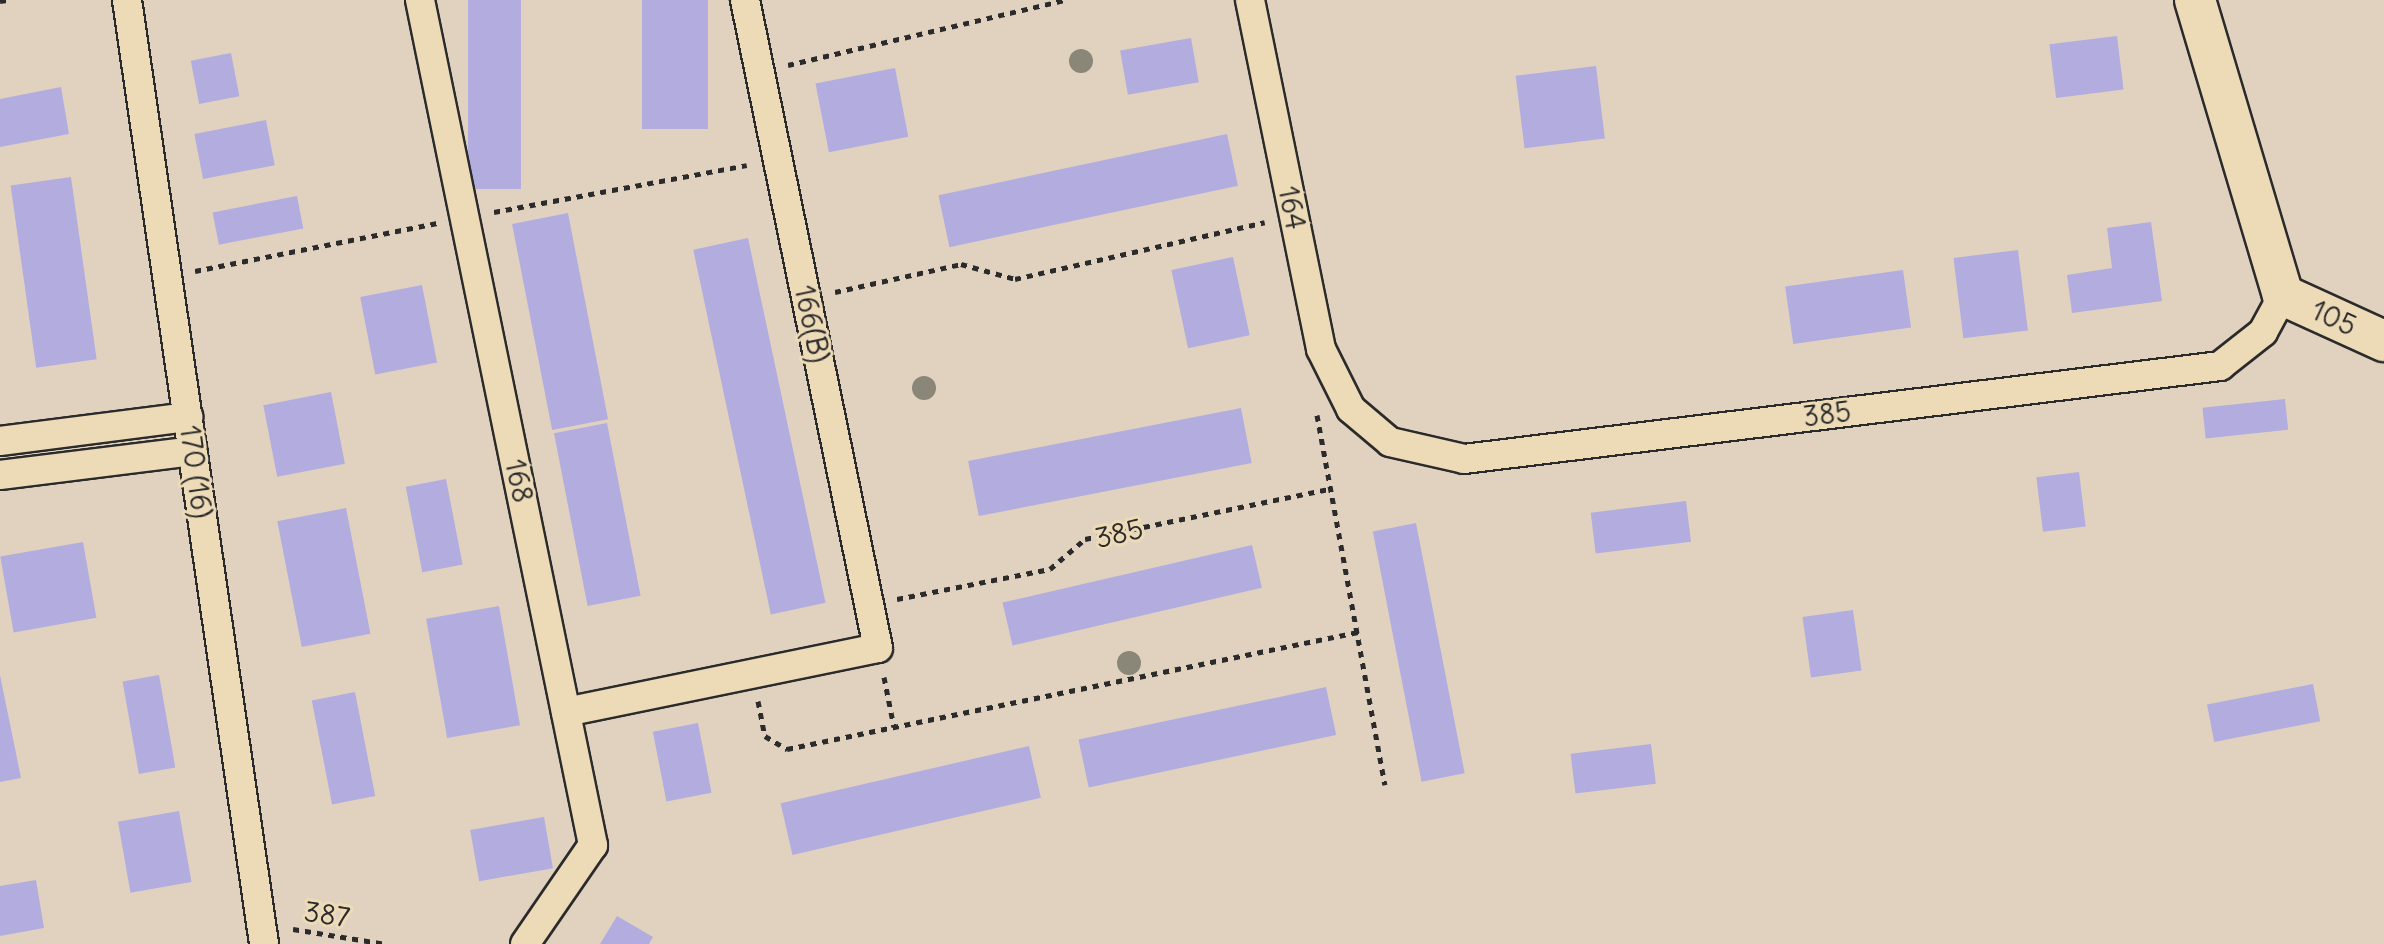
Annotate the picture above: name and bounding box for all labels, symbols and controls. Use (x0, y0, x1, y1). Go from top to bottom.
street label: 164 (1271, 183, 1313, 233)
street label: 166(B) (787, 282, 837, 366)
street label: 105 (2306, 293, 2362, 343)
street label: 385 (1801, 394, 1853, 434)
street label: 170 (16) (173, 423, 219, 521)
street label: 168 (498, 456, 540, 506)
street label: 385 (1092, 511, 1146, 555)
street label: 387 (302, 894, 352, 934)

